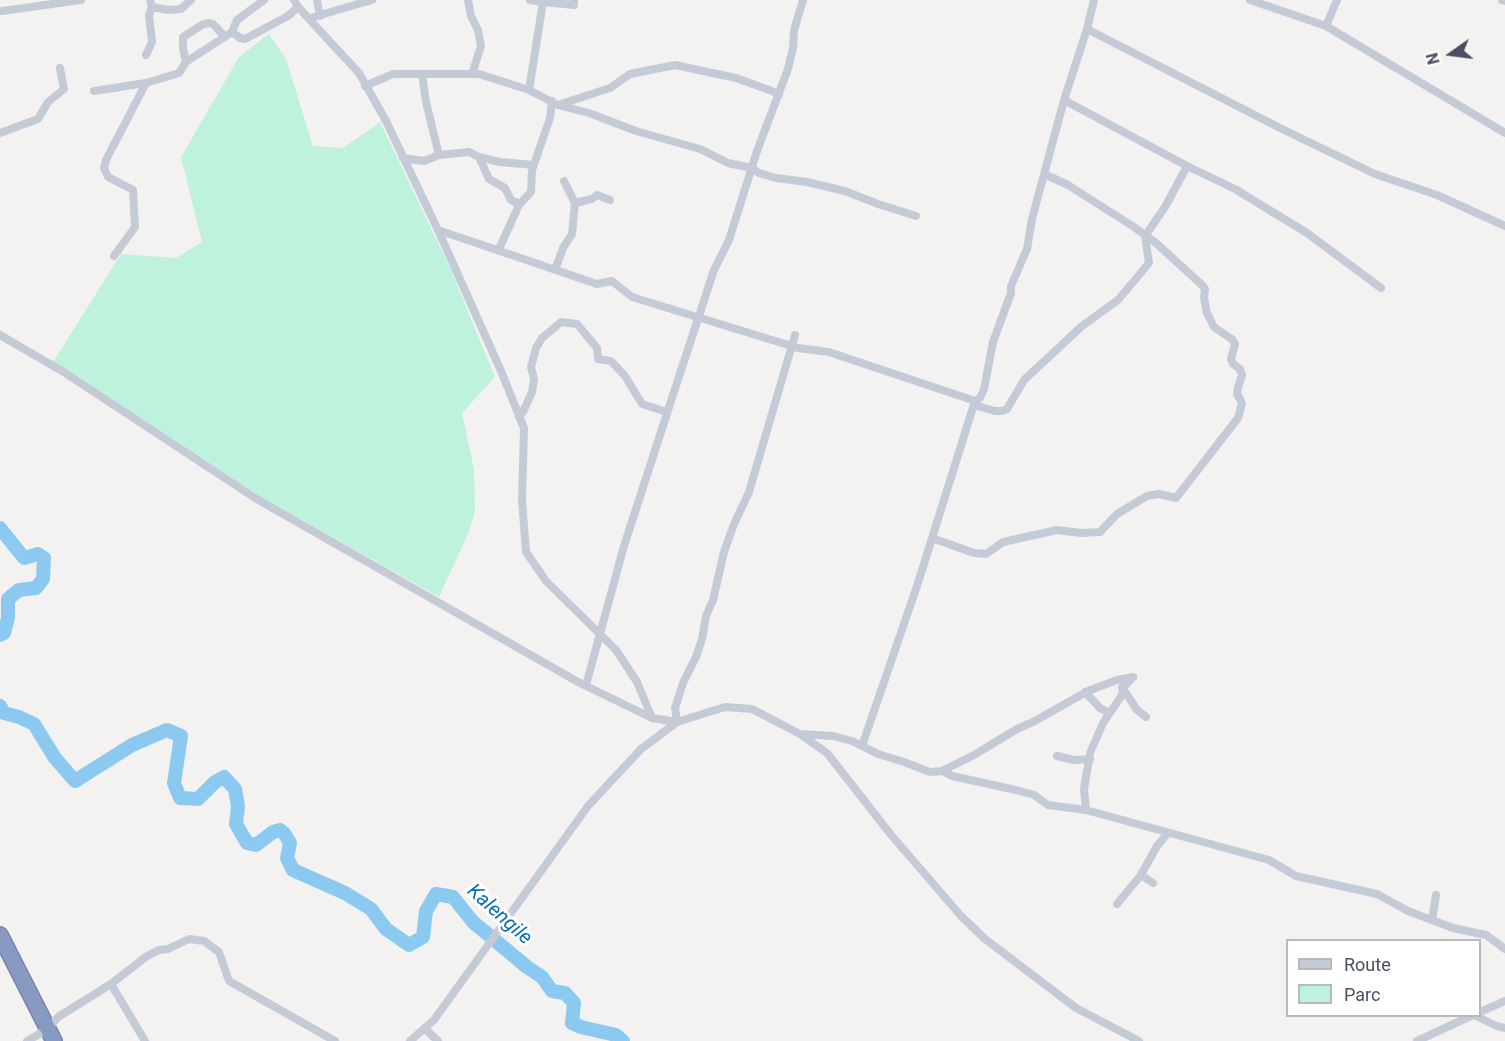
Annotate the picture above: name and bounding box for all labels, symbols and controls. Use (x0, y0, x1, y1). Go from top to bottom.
north arrow (1421, 24, 1481, 84)
text: N (1422, 51, 1444, 66)
water label: Kalengile (462, 880, 536, 950)
legend (1286, 939, 1481, 1017)
text: Route (1344, 954, 1391, 975)
text: Parc (1344, 984, 1380, 1005)

